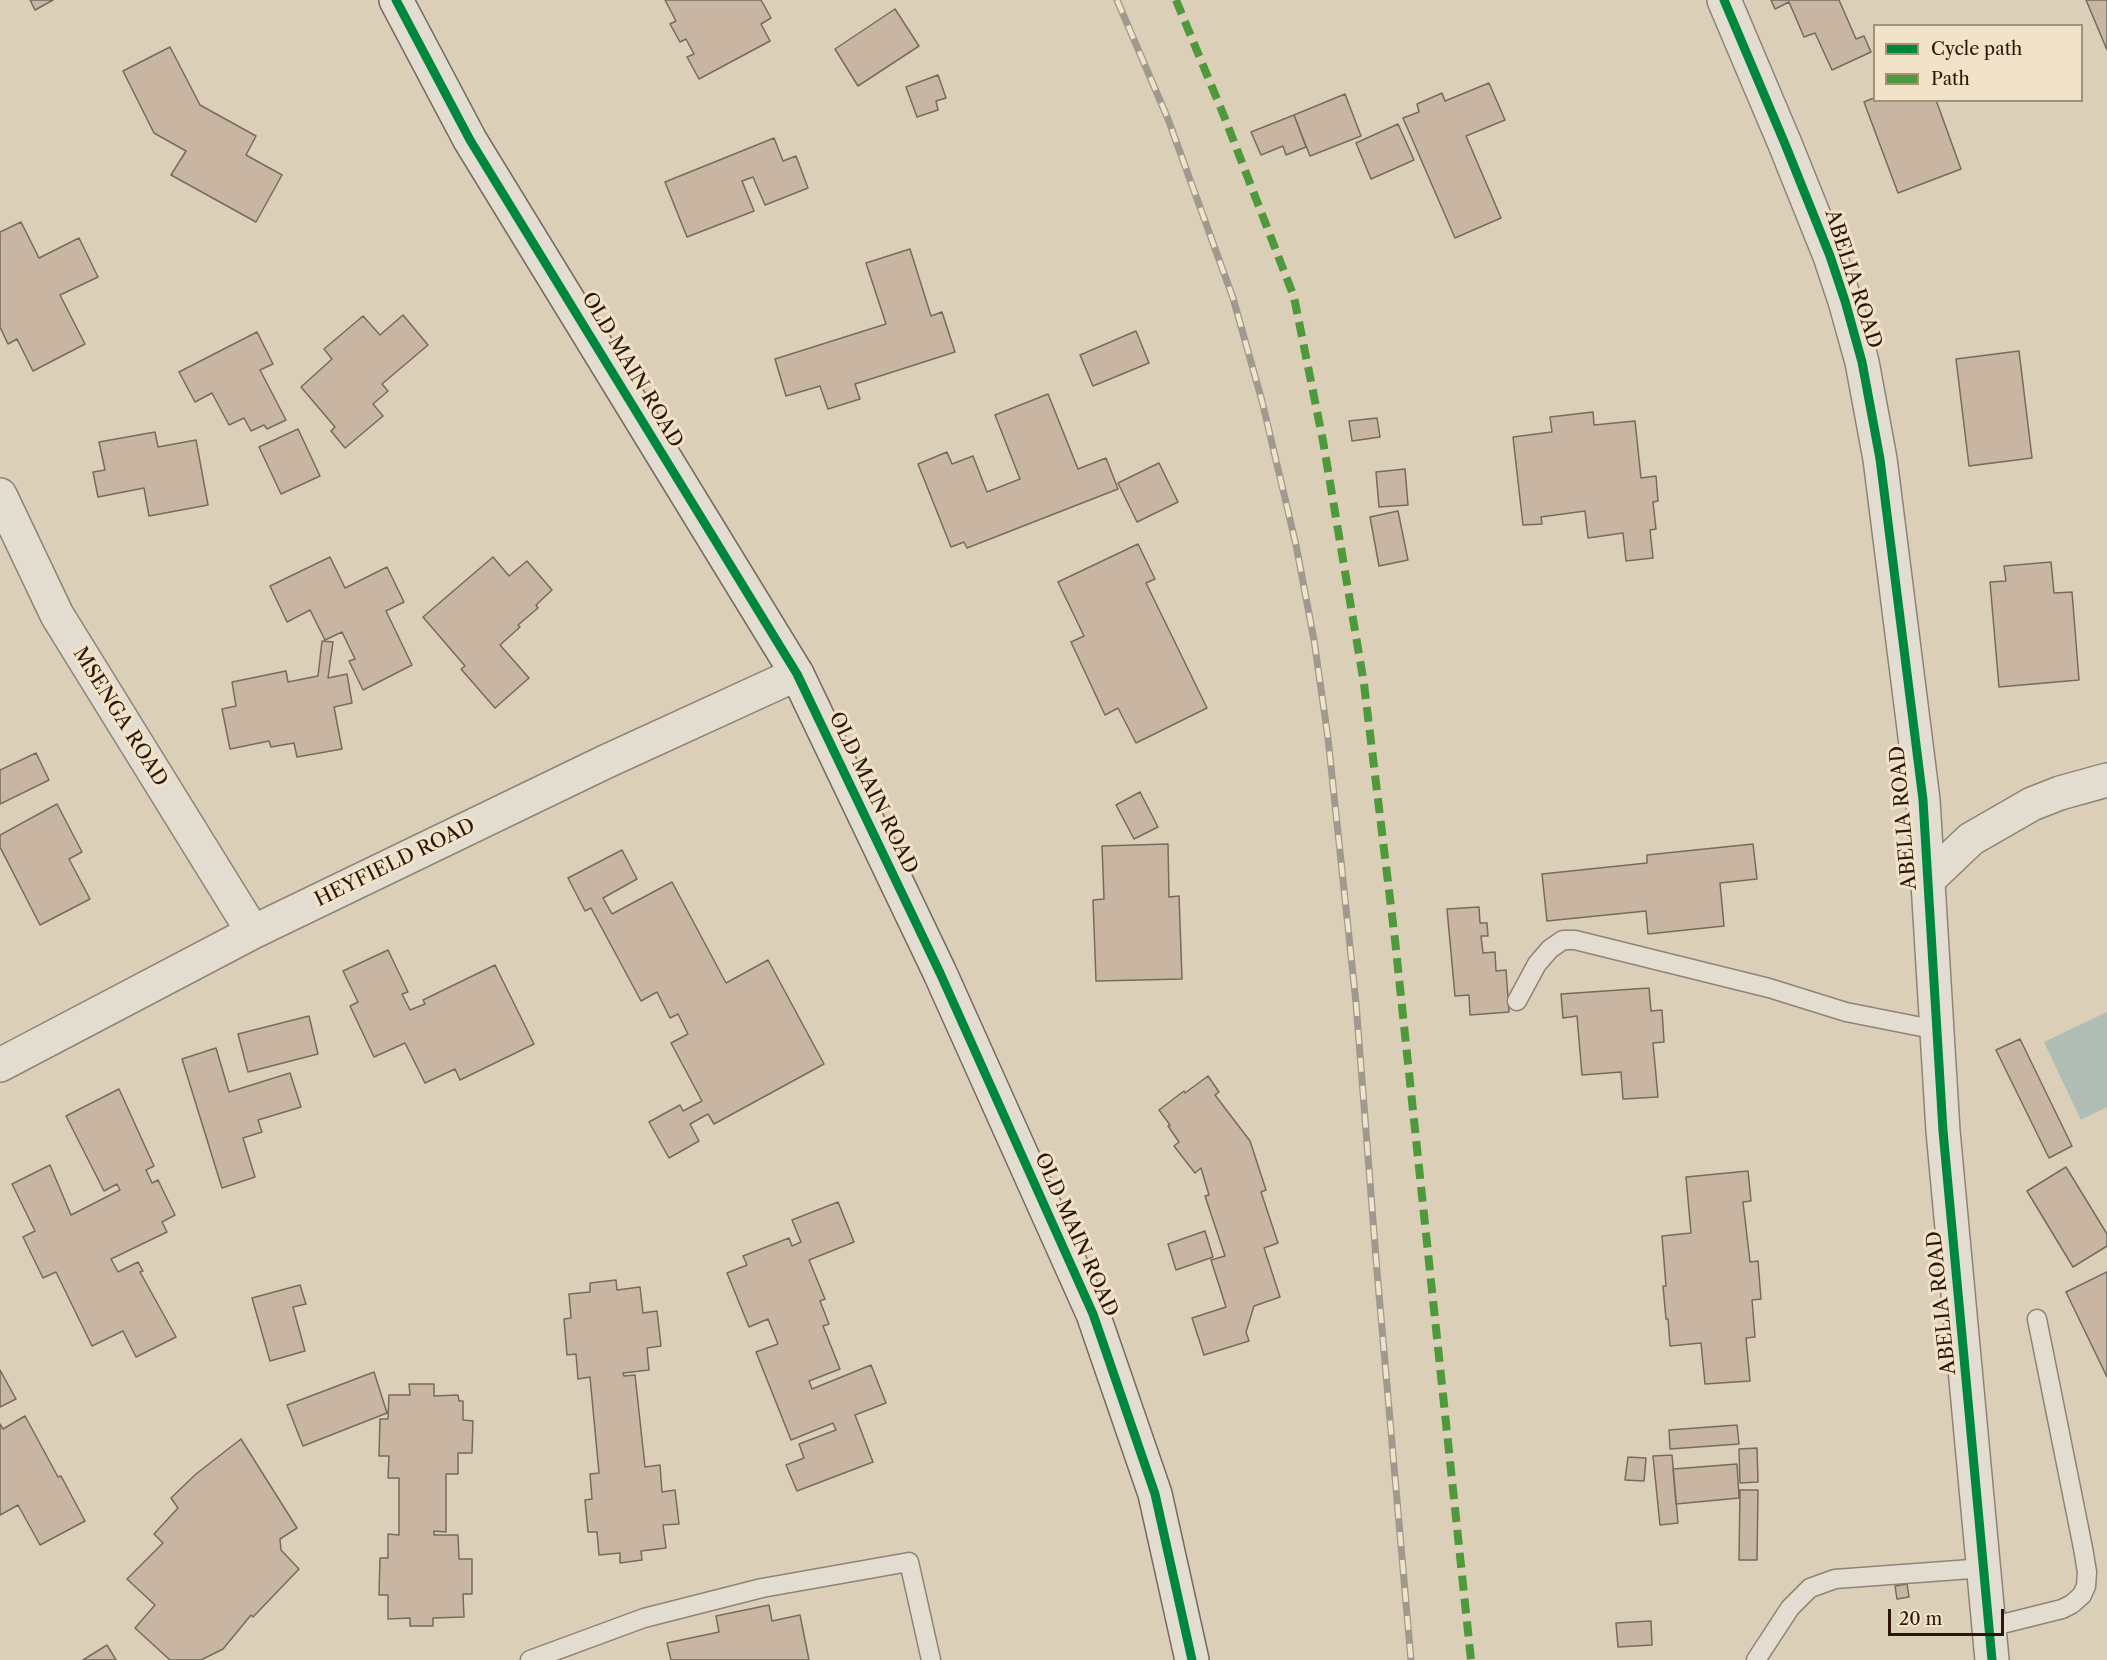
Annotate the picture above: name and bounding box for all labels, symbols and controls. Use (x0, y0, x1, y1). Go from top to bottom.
legend (1873, 24, 2083, 102)
text: Cycle path (1931, 38, 2022, 60)
text: Path (1931, 68, 1970, 90)
street label: ABELIA ROAD (1819, 206, 1887, 352)
street label: OLD MAIN ROAD (576, 288, 688, 452)
street label: MSENGA ROAD (68, 643, 172, 791)
street label: OLD MAIN ROAD (823, 708, 923, 878)
street label: ABELIA ROAD (1886, 745, 1922, 891)
street label: HEYFIELD ROAD (311, 814, 479, 912)
street label: OLD MAIN ROAD (1029, 1149, 1123, 1321)
street label: ABELIA ROAD (1923, 1230, 1961, 1376)
scale bar (1891, 1597, 2006, 1635)
text: 20 m (1899, 1608, 1942, 1630)

